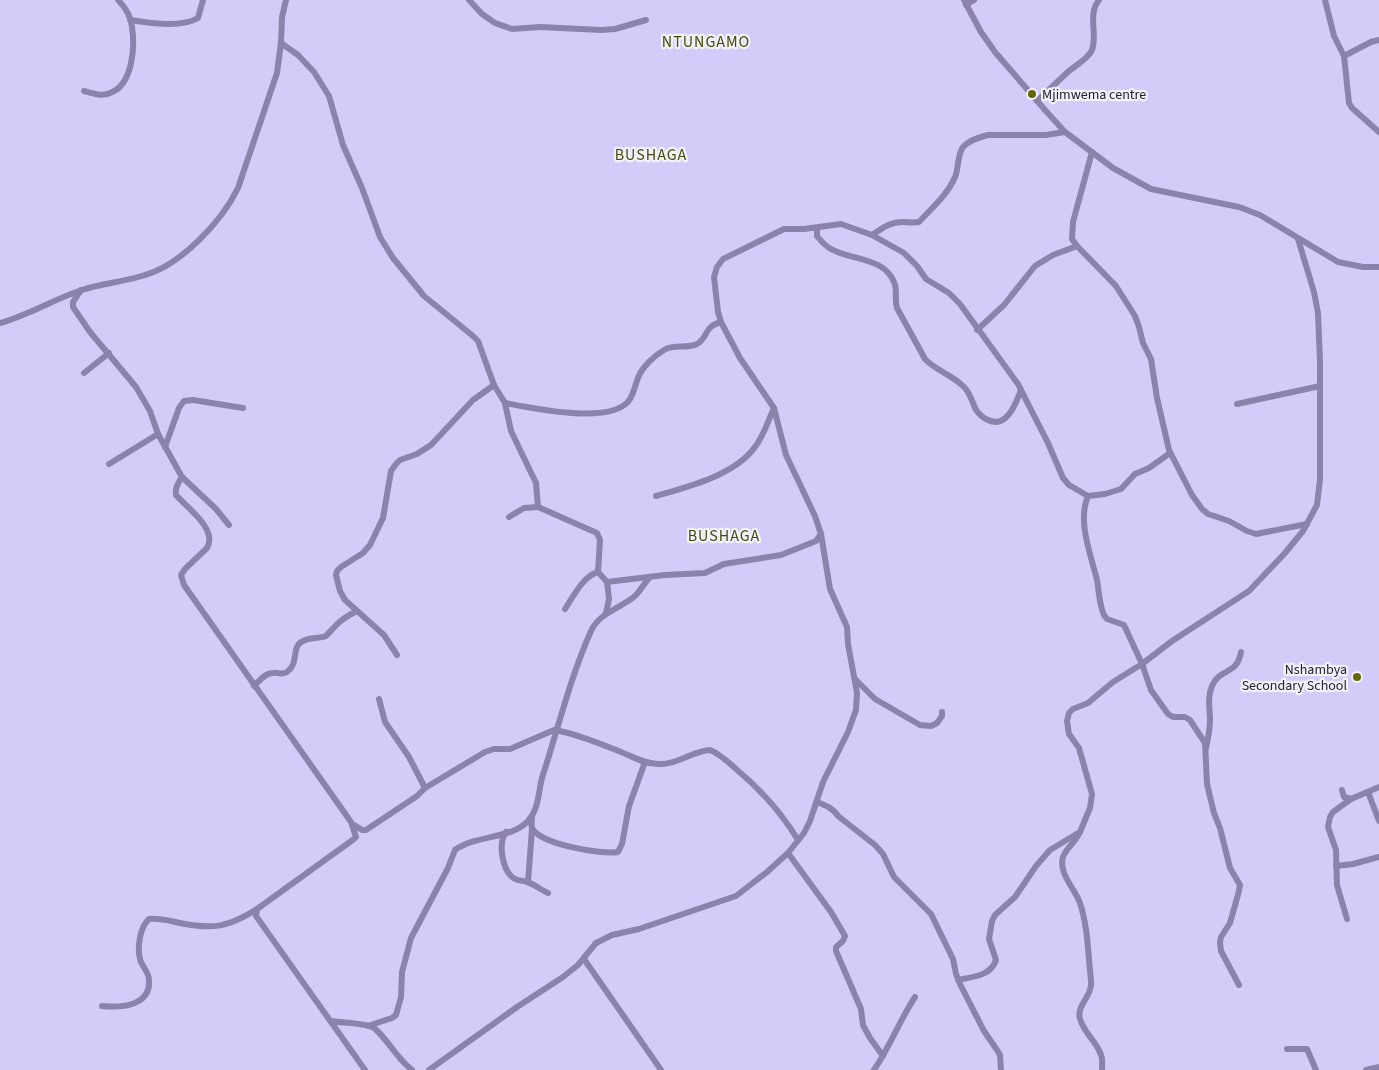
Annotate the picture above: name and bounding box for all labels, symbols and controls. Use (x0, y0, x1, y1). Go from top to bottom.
district label: NTUNGAMO (662, 31, 750, 53)
place label: Mjimwema centre (1042, 85, 1146, 105)
marker: Mjimwema centre (1026, 88, 1038, 100)
district label: BUSHAGA (615, 144, 687, 166)
district label: BUSHAGA (688, 525, 760, 547)
place label: Nshambya Secondary School (1242, 660, 1347, 696)
marker: Nshambya Secondary School (1351, 671, 1363, 683)

